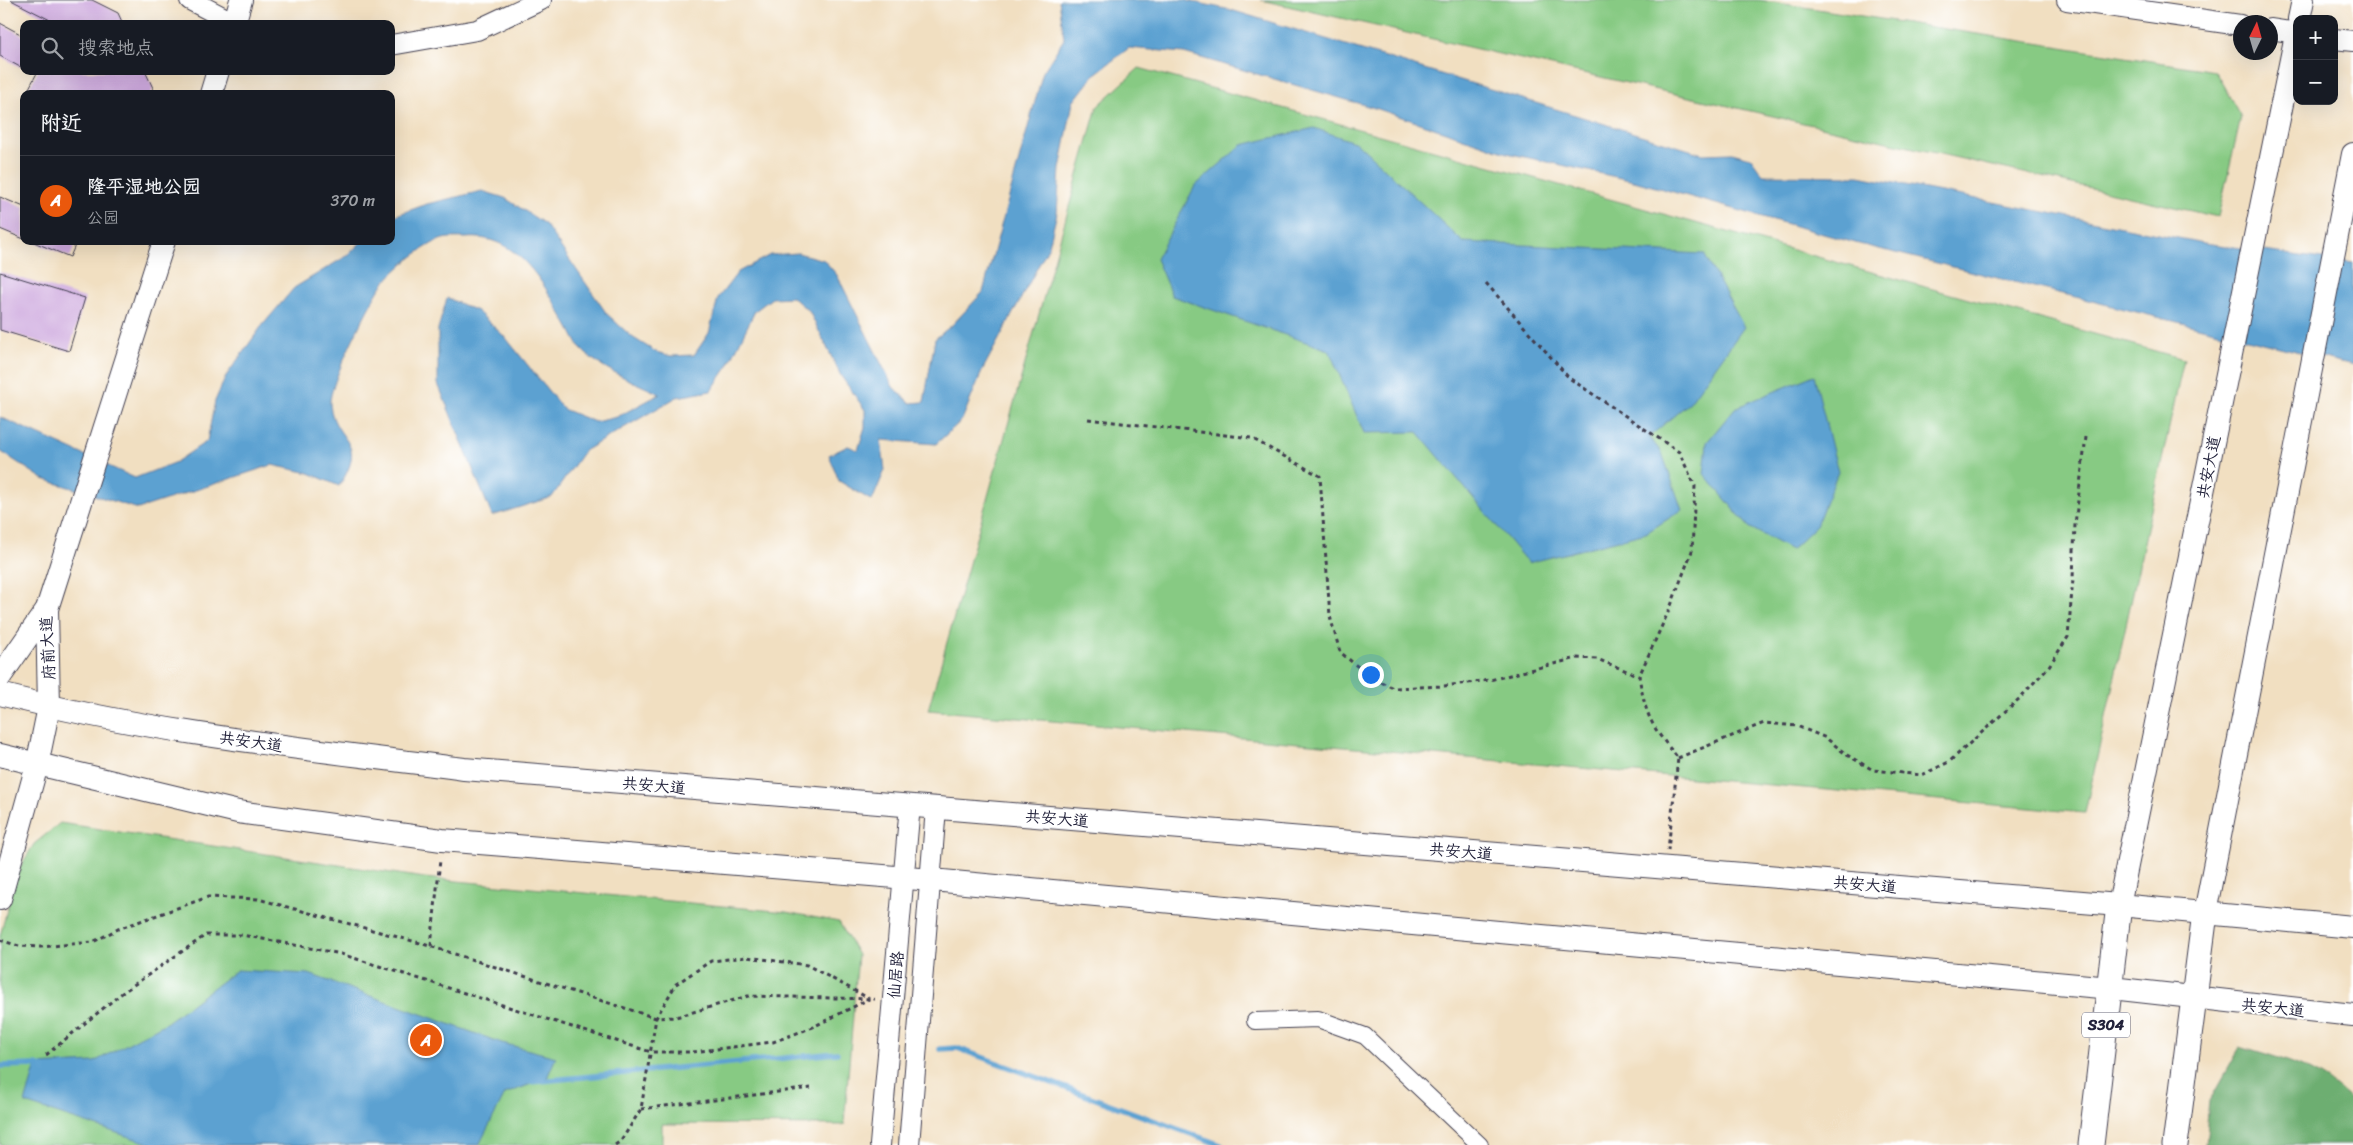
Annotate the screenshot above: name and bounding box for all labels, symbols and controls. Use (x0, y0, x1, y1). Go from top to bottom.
north arrow (2233, 15, 2278, 60)
map controls (2293, 15, 2338, 105)
button: + (2293, 15, 2338, 60)
search box (20, 20, 395, 75)
text: 搜索地点 (78, 31, 154, 64)
icon: search (38, 34, 66, 62)
button: − (2293, 60, 2338, 105)
text: 附近 (40, 104, 82, 142)
text: 隆平湿地公园 (87, 170, 201, 203)
text: A (51, 186, 61, 215)
text: 370 m (331, 186, 375, 215)
text: 公园 (87, 203, 119, 232)
street label: 共安大道 (2188, 433, 2229, 501)
street label: 府前大道 (31, 615, 64, 681)
your location (1358, 662, 1384, 688)
street label: 共安大道 (217, 723, 285, 760)
street label: 共安大道 (621, 768, 687, 803)
street label: 共安大道 (1024, 801, 1090, 836)
street label: 共安大道 (1428, 834, 1494, 869)
street label: 共安大道 (1832, 867, 1898, 902)
street label: 仙居路 (879, 950, 912, 1000)
street label: 共安大道 (2240, 990, 2306, 1025)
road number: S304 (2082, 1012, 2130, 1038)
pin: A (410, 1021, 442, 1059)

